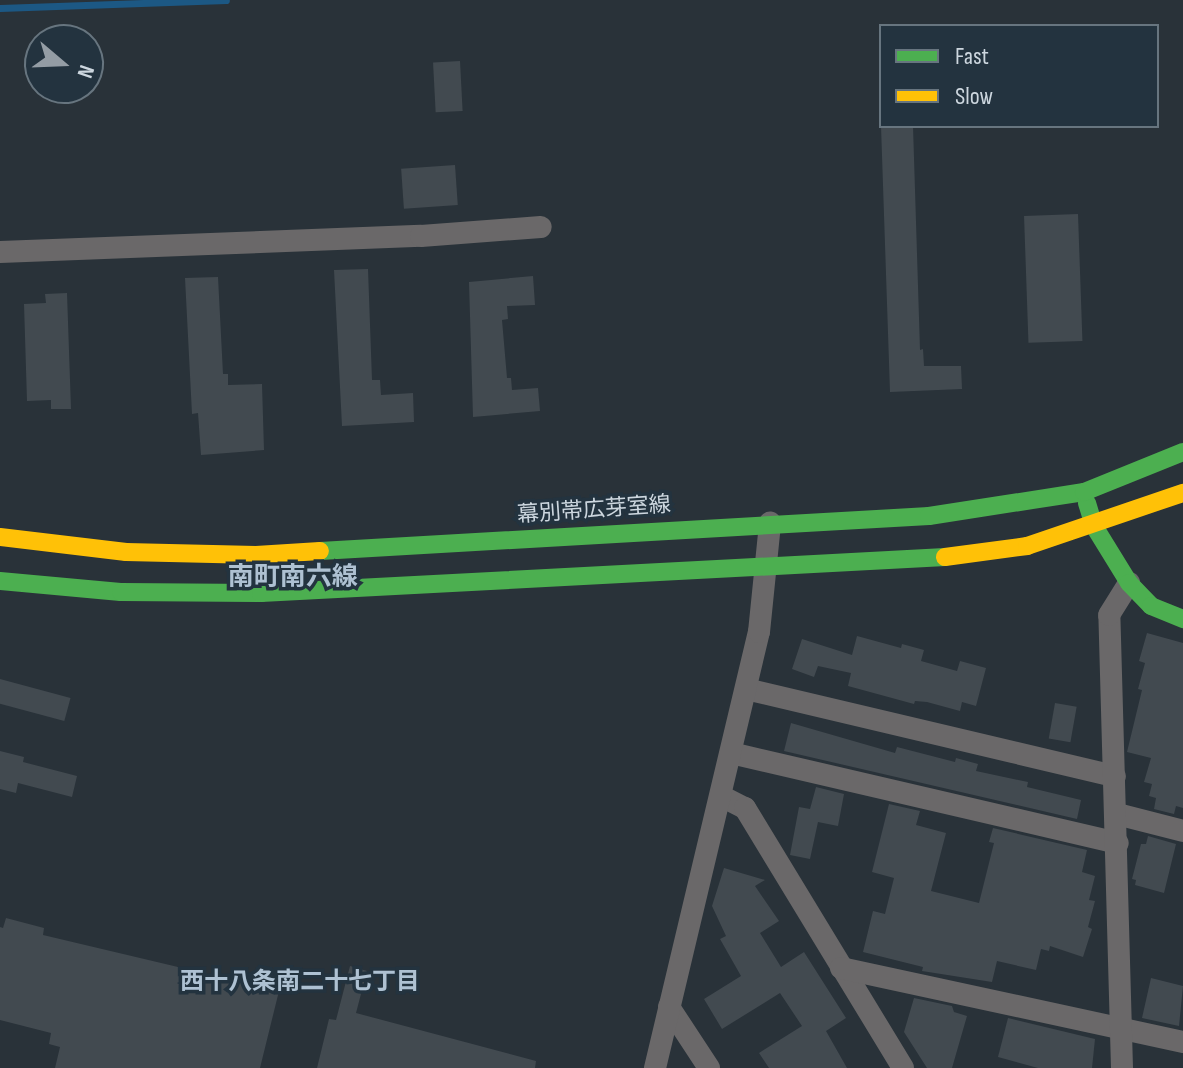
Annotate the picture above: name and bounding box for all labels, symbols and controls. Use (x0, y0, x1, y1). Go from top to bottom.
north arrow (24, 24, 104, 104)
legend (879, 24, 1159, 128)
text: Fast (955, 42, 989, 71)
text: N (71, 61, 100, 81)
text: Slow (955, 82, 993, 111)
street label: 幕別帯広芽室線 (516, 491, 672, 529)
district label: 南町南六線 (228, 562, 358, 594)
district label: 西十八条南二十七丁目 (180, 968, 420, 996)

